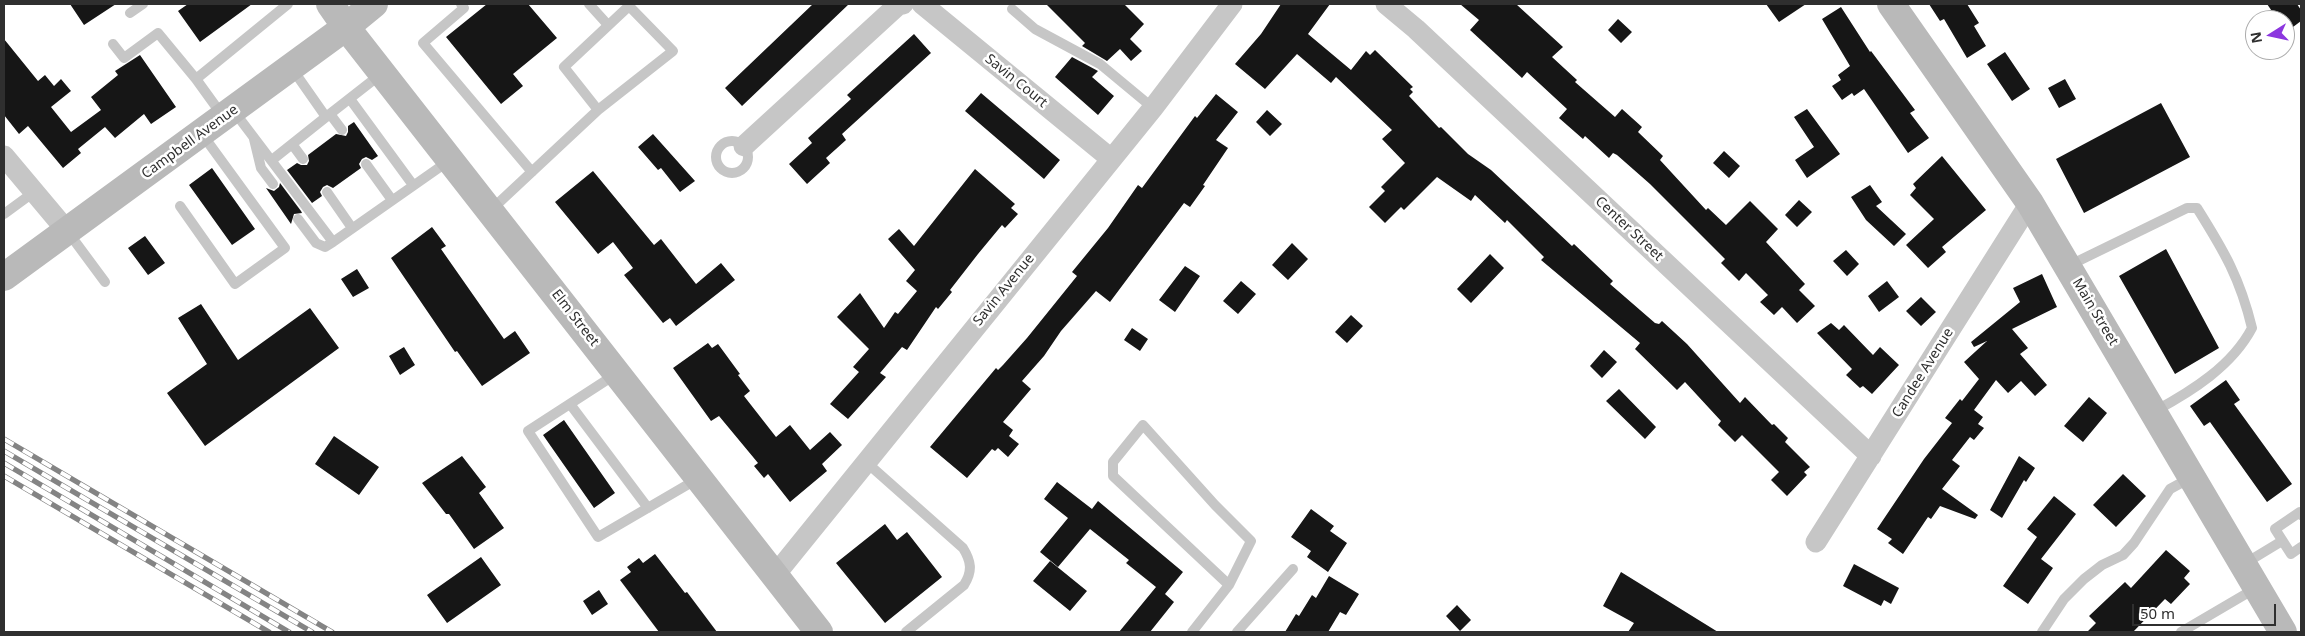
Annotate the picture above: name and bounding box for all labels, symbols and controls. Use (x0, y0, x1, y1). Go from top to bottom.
north arrow (2245, 10, 2295, 60)
text: N (2245, 30, 2266, 45)
street label: Savin Court (981, 51, 1051, 111)
street label: Campbell Avenue (139, 101, 241, 183)
street label: Center Street (1592, 193, 1666, 265)
street label: Savin Avenue (970, 251, 1038, 329)
street label: Main Street (2068, 275, 2122, 349)
street label: Elm Street (548, 286, 602, 350)
street label: Candee Avenue (1889, 325, 1957, 421)
scale bar (2135, 594, 2279, 626)
text: 50 m (2140, 603, 2175, 623)

